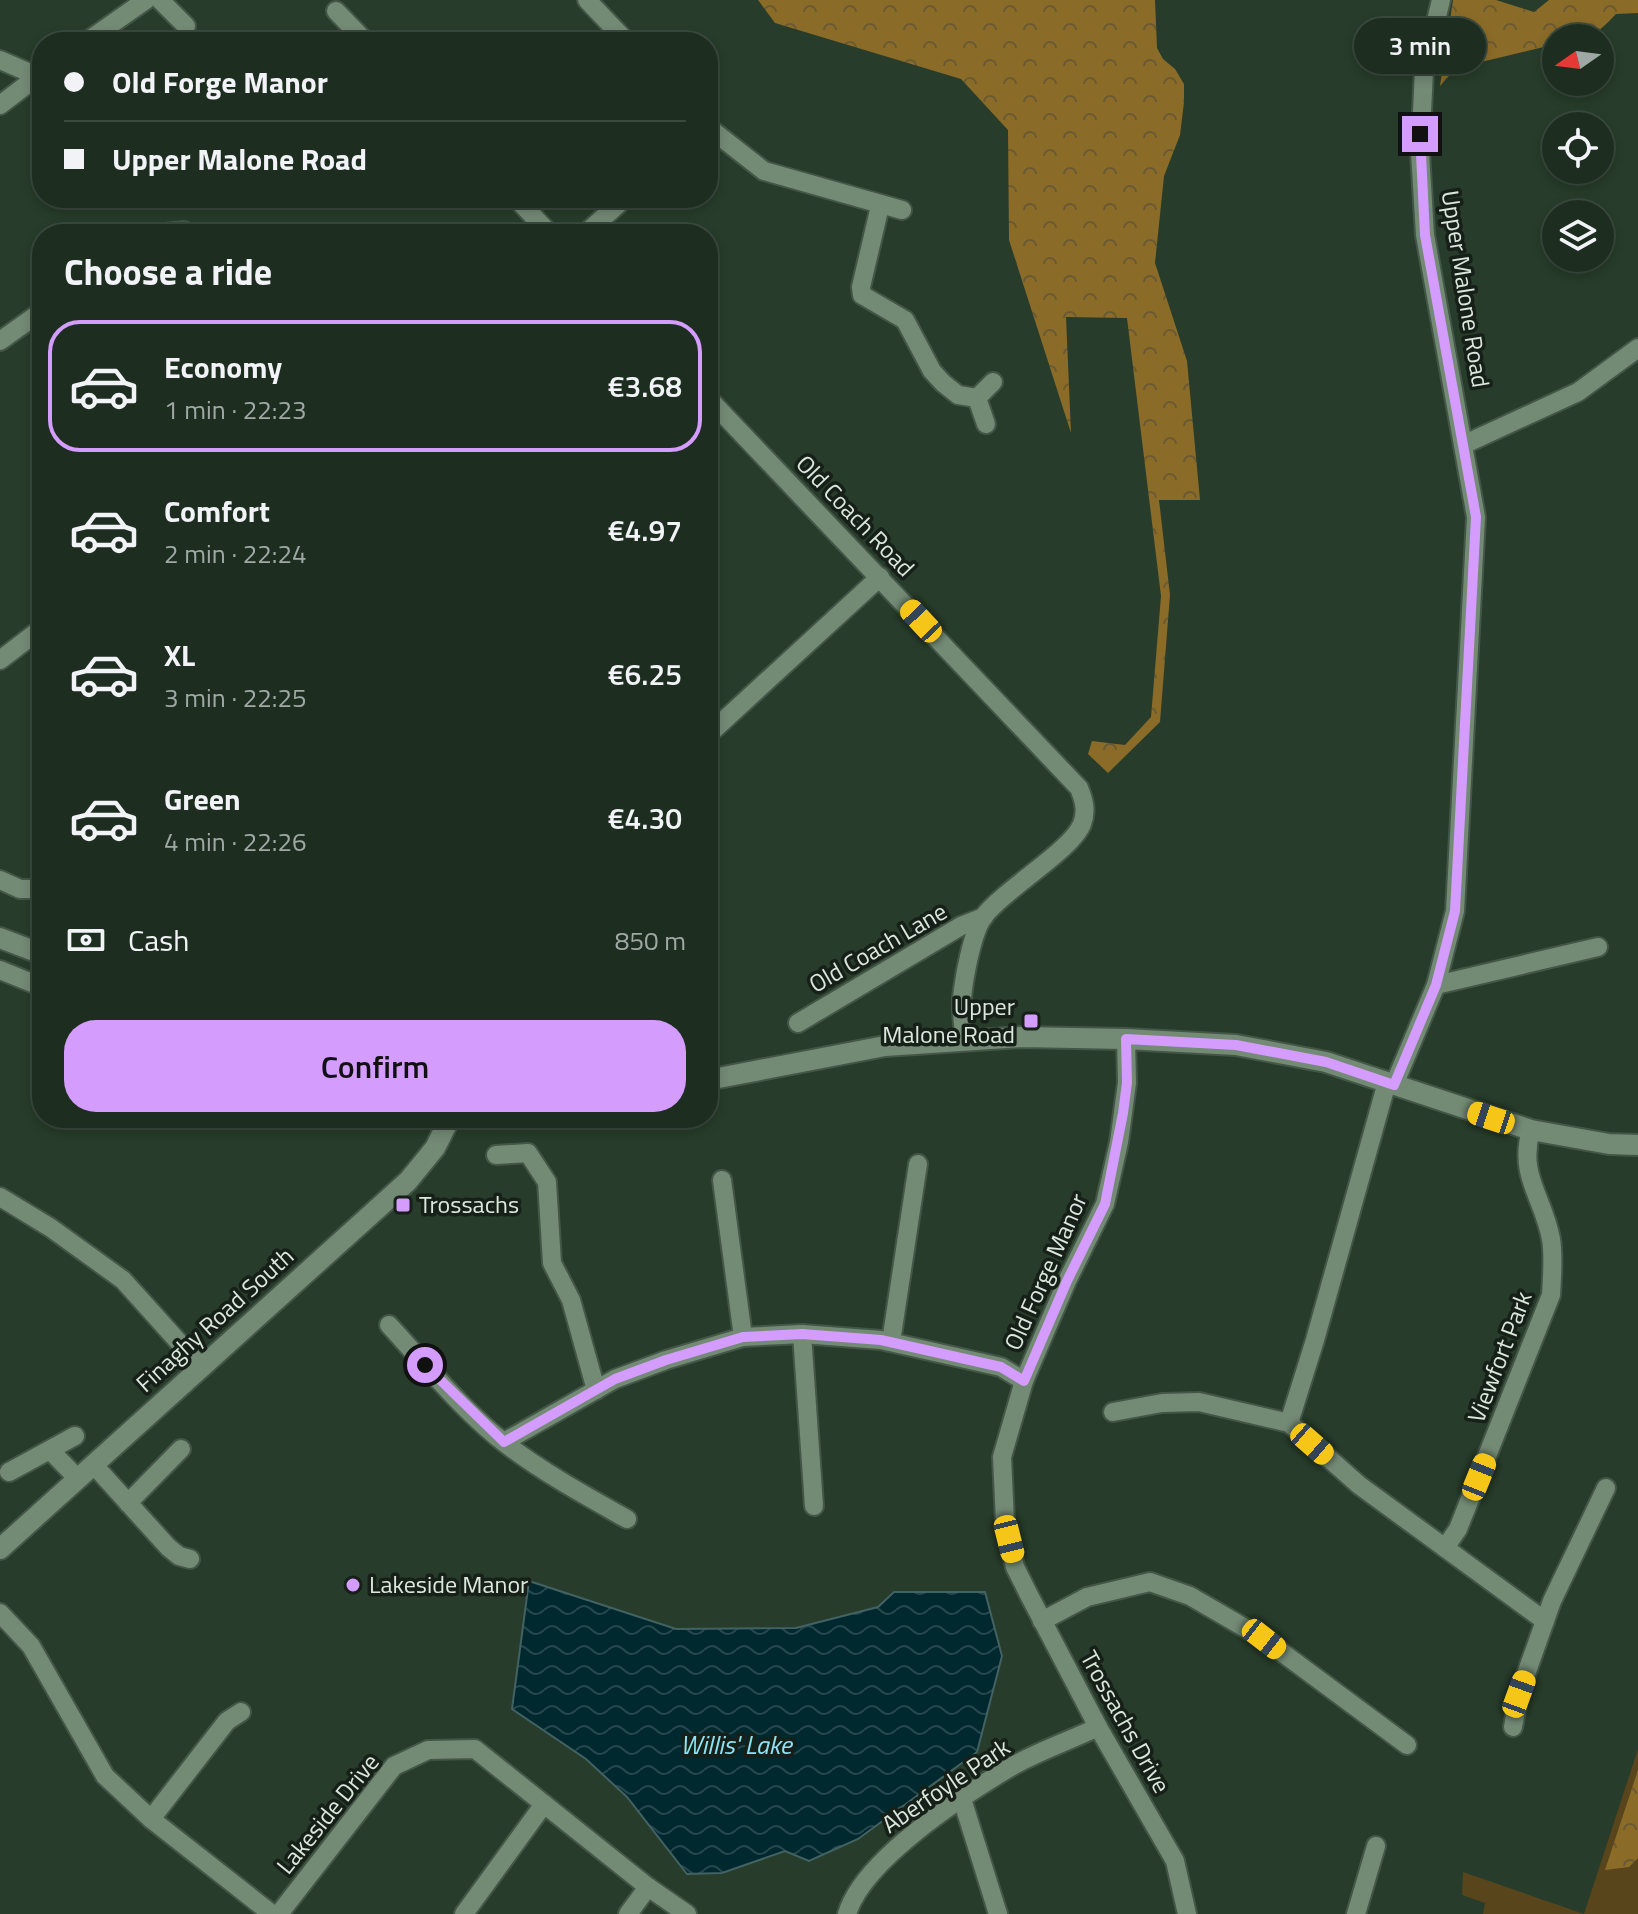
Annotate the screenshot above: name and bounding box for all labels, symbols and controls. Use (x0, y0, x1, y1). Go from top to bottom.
callout: 3 min (1354, 18, 1486, 74)
north arrow (1542, 24, 1614, 96)
map controls (1542, 24, 1614, 272)
text: 3 min (1389, 26, 1451, 65)
text: Old Forge Manor (112, 59, 328, 105)
button: locate (1542, 112, 1614, 184)
route end (1402, 116, 1438, 152)
text: Upper Malone Road (112, 136, 367, 182)
street label: Upper Malone Road (1433, 188, 1499, 390)
button: layers (1542, 200, 1614, 272)
text: Choose a ride (64, 244, 272, 299)
text: Economy (164, 344, 282, 390)
icon: car (68, 350, 140, 422)
text: €3.68 (608, 363, 682, 409)
text: 1 min · 22:23 (164, 390, 307, 429)
street label: Old Coach Road (788, 446, 923, 584)
text: Comfort (164, 488, 270, 534)
icon: car (68, 494, 140, 566)
text: €4.97 (608, 507, 682, 553)
text: 2 min · 22:24 (164, 534, 307, 573)
car (896, 595, 946, 647)
text: XL (164, 632, 195, 678)
icon: car (68, 638, 140, 710)
text: €6.25 (608, 651, 682, 697)
text: 3 min · 22:25 (164, 678, 307, 717)
text: Green (164, 776, 241, 822)
icon: car (68, 782, 140, 854)
text: €4.30 (608, 795, 682, 841)
text: 4 min · 22:26 (164, 822, 307, 861)
street label: Old Coach Lane (802, 893, 953, 1001)
text: Cash (128, 917, 189, 963)
icon: cash (64, 918, 108, 962)
text: 850 m (615, 921, 686, 960)
place label: Upper Malone Road (882, 988, 1015, 1052)
marker: Upper Malone Road (1022, 1012, 1040, 1030)
button: Confirm (64, 1020, 686, 1112)
car (1464, 1099, 1518, 1137)
place label: Trossachs (419, 1186, 519, 1222)
street label: Old Forge Manor (994, 1187, 1096, 1356)
marker: Trossachs (394, 1196, 412, 1214)
street label: Finaghy Road South (127, 1238, 301, 1400)
street label: Viewfort Park (1458, 1285, 1541, 1427)
route start (407, 1347, 443, 1383)
car (1286, 1419, 1338, 1469)
car (1459, 1450, 1499, 1504)
car (992, 1513, 1026, 1565)
place label: Lakeside Manor (369, 1566, 528, 1602)
marker: Lakeside Manor (344, 1576, 362, 1594)
car (1238, 1615, 1290, 1663)
street label: Trossachs Drive (1072, 1644, 1180, 1799)
car (1500, 1667, 1538, 1721)
water label: Willis' Lake (680, 1725, 794, 1764)
street label: Aberfoyle Park (874, 1729, 1017, 1841)
street label: Lakeside Drive (267, 1745, 387, 1881)

